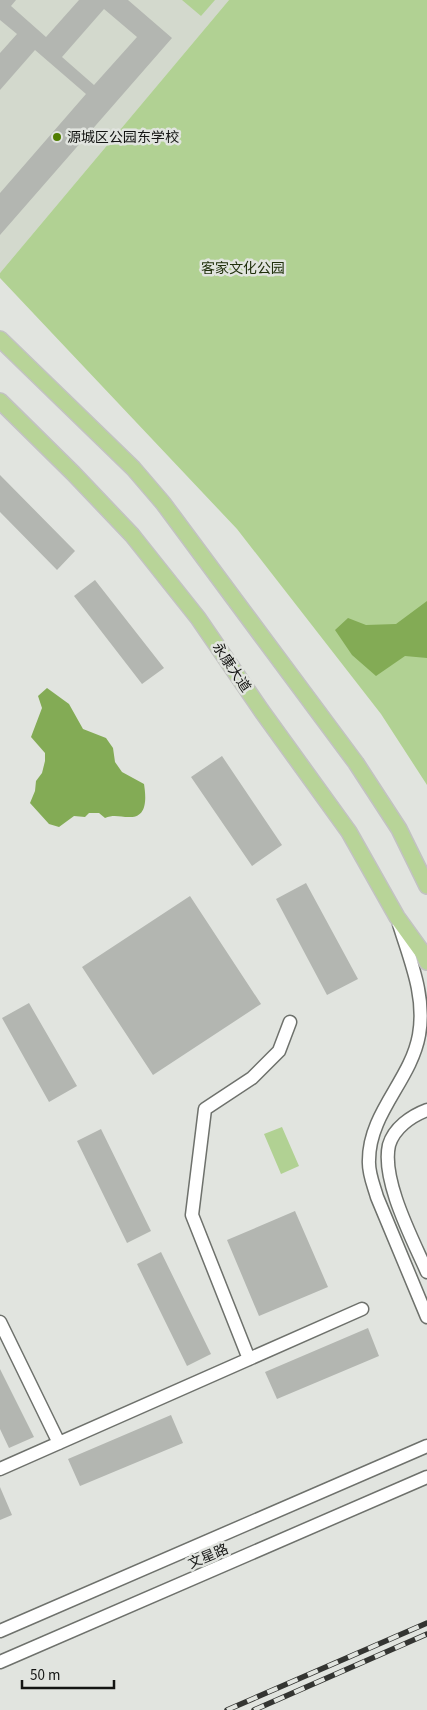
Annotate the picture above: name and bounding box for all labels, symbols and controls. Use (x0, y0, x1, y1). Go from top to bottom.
place label: 源城区公园东学校 (67, 128, 179, 148)
marker: 源城区公园东学校 (51, 131, 63, 143)
park label: 客家文化公园 (201, 259, 285, 279)
street label: 永康大道 (207, 639, 255, 696)
street label: 文星路 (185, 1540, 232, 1574)
scale bar (22, 1658, 115, 1690)
text: 50 m (30, 1665, 60, 1686)

